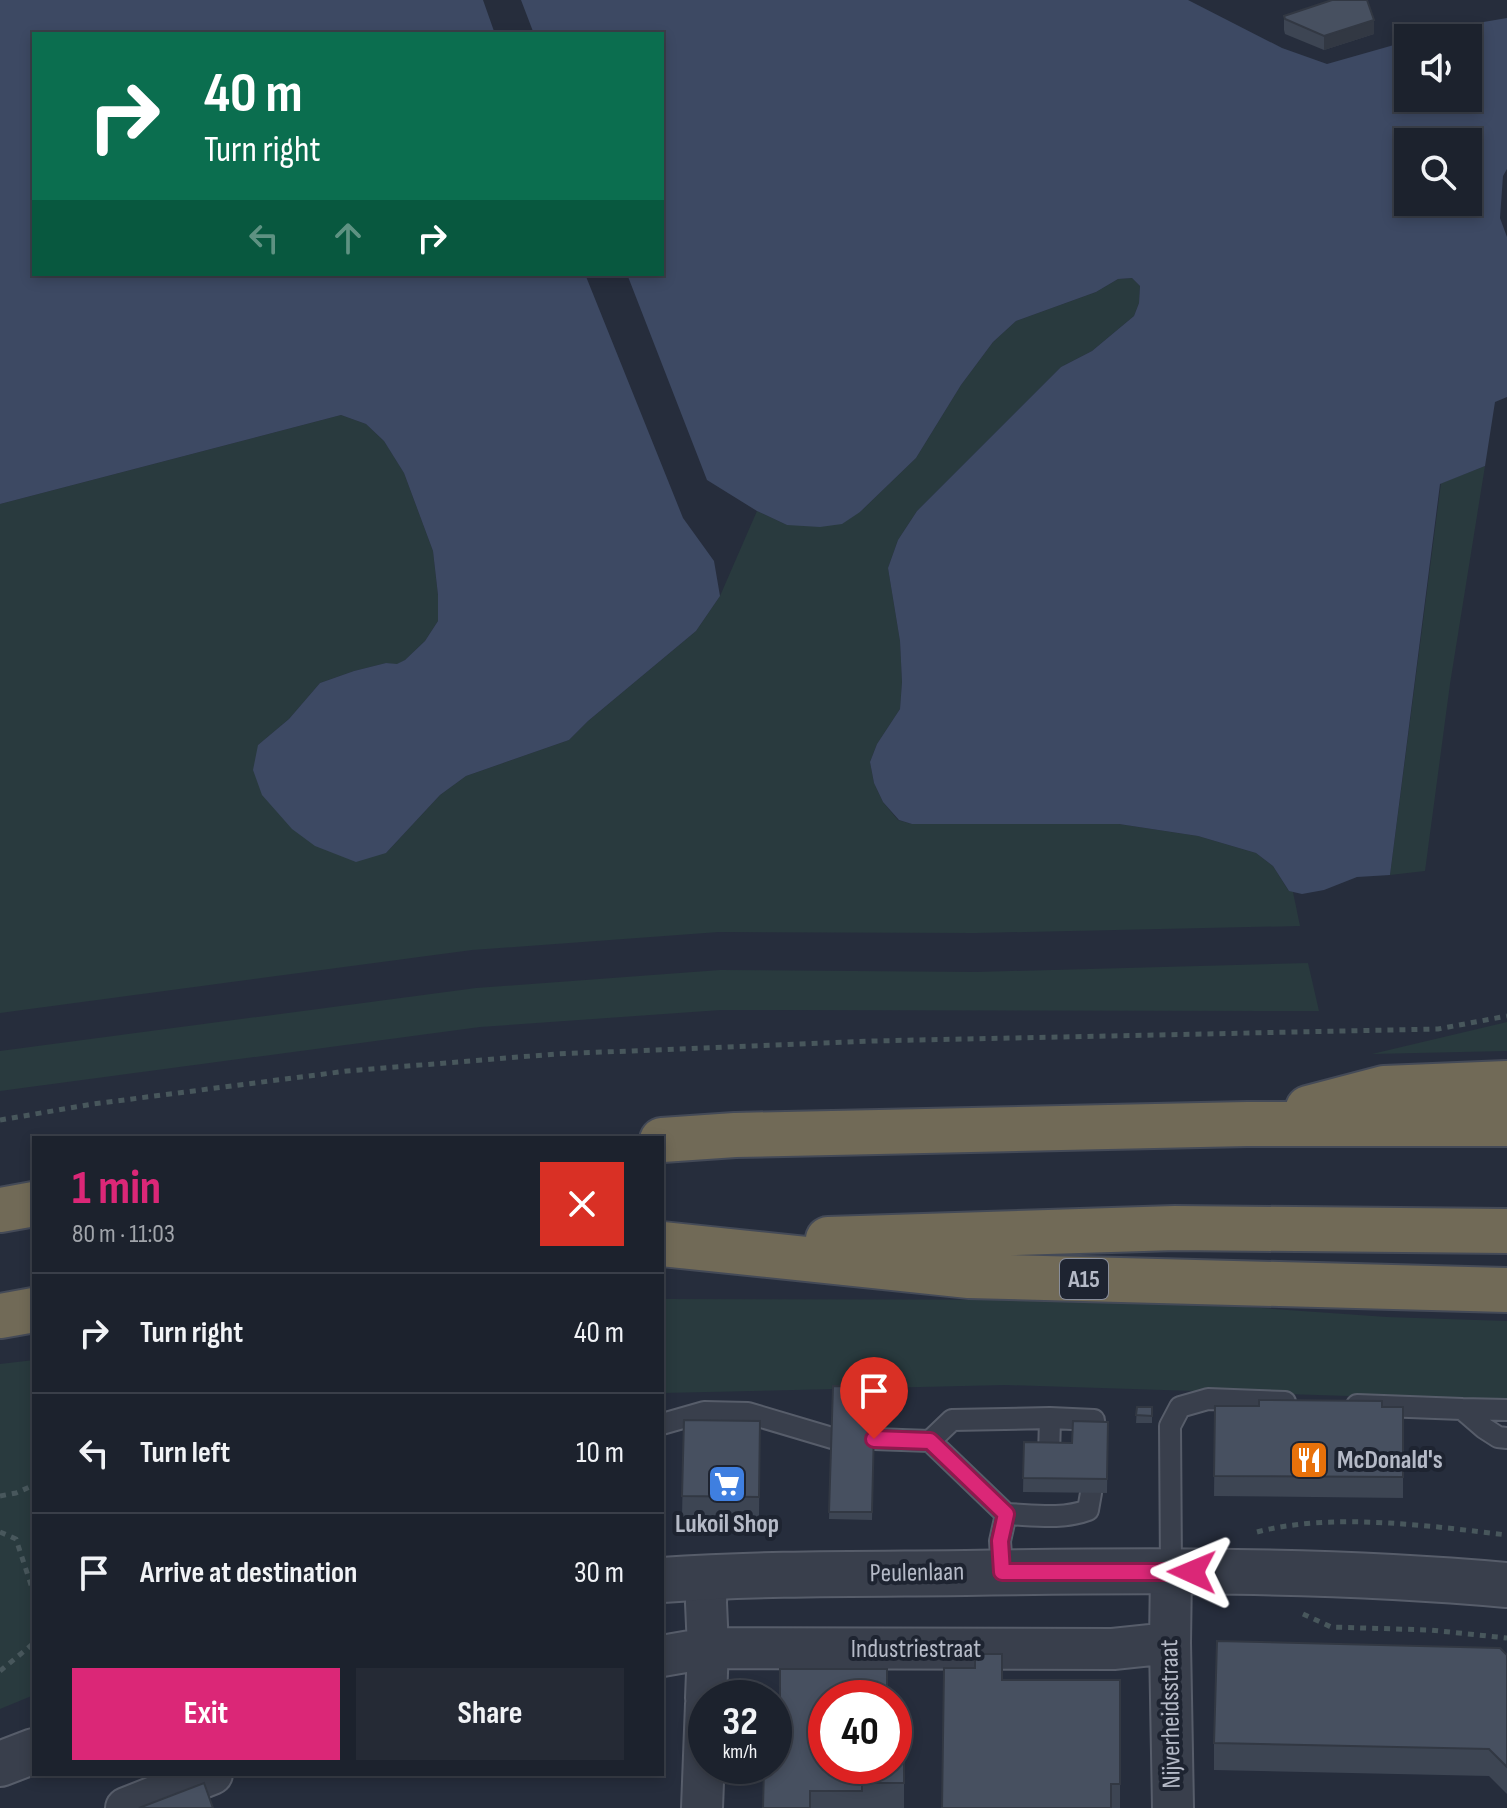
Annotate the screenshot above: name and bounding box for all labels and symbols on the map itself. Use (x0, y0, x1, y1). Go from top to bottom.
road number: A15 (1060, 1259, 1108, 1299)
pin (840, 1357, 908, 1439)
restaurant icon: McDonald's (1288, 1439, 1330, 1481)
place label: McDonald's (1337, 1445, 1443, 1476)
supermarket icon: Lukoil Shop (706, 1463, 748, 1505)
place label: Lukoil Shop (675, 1509, 779, 1540)
position arrow (1150, 1530, 1234, 1614)
street label: Peulenlaan (869, 1557, 965, 1589)
street label: Industriestraat (851, 1634, 981, 1665)
street label: Nijverheidsstraat (1154, 1639, 1188, 1789)
speed limit sign: 40 (808, 1680, 912, 1784)

